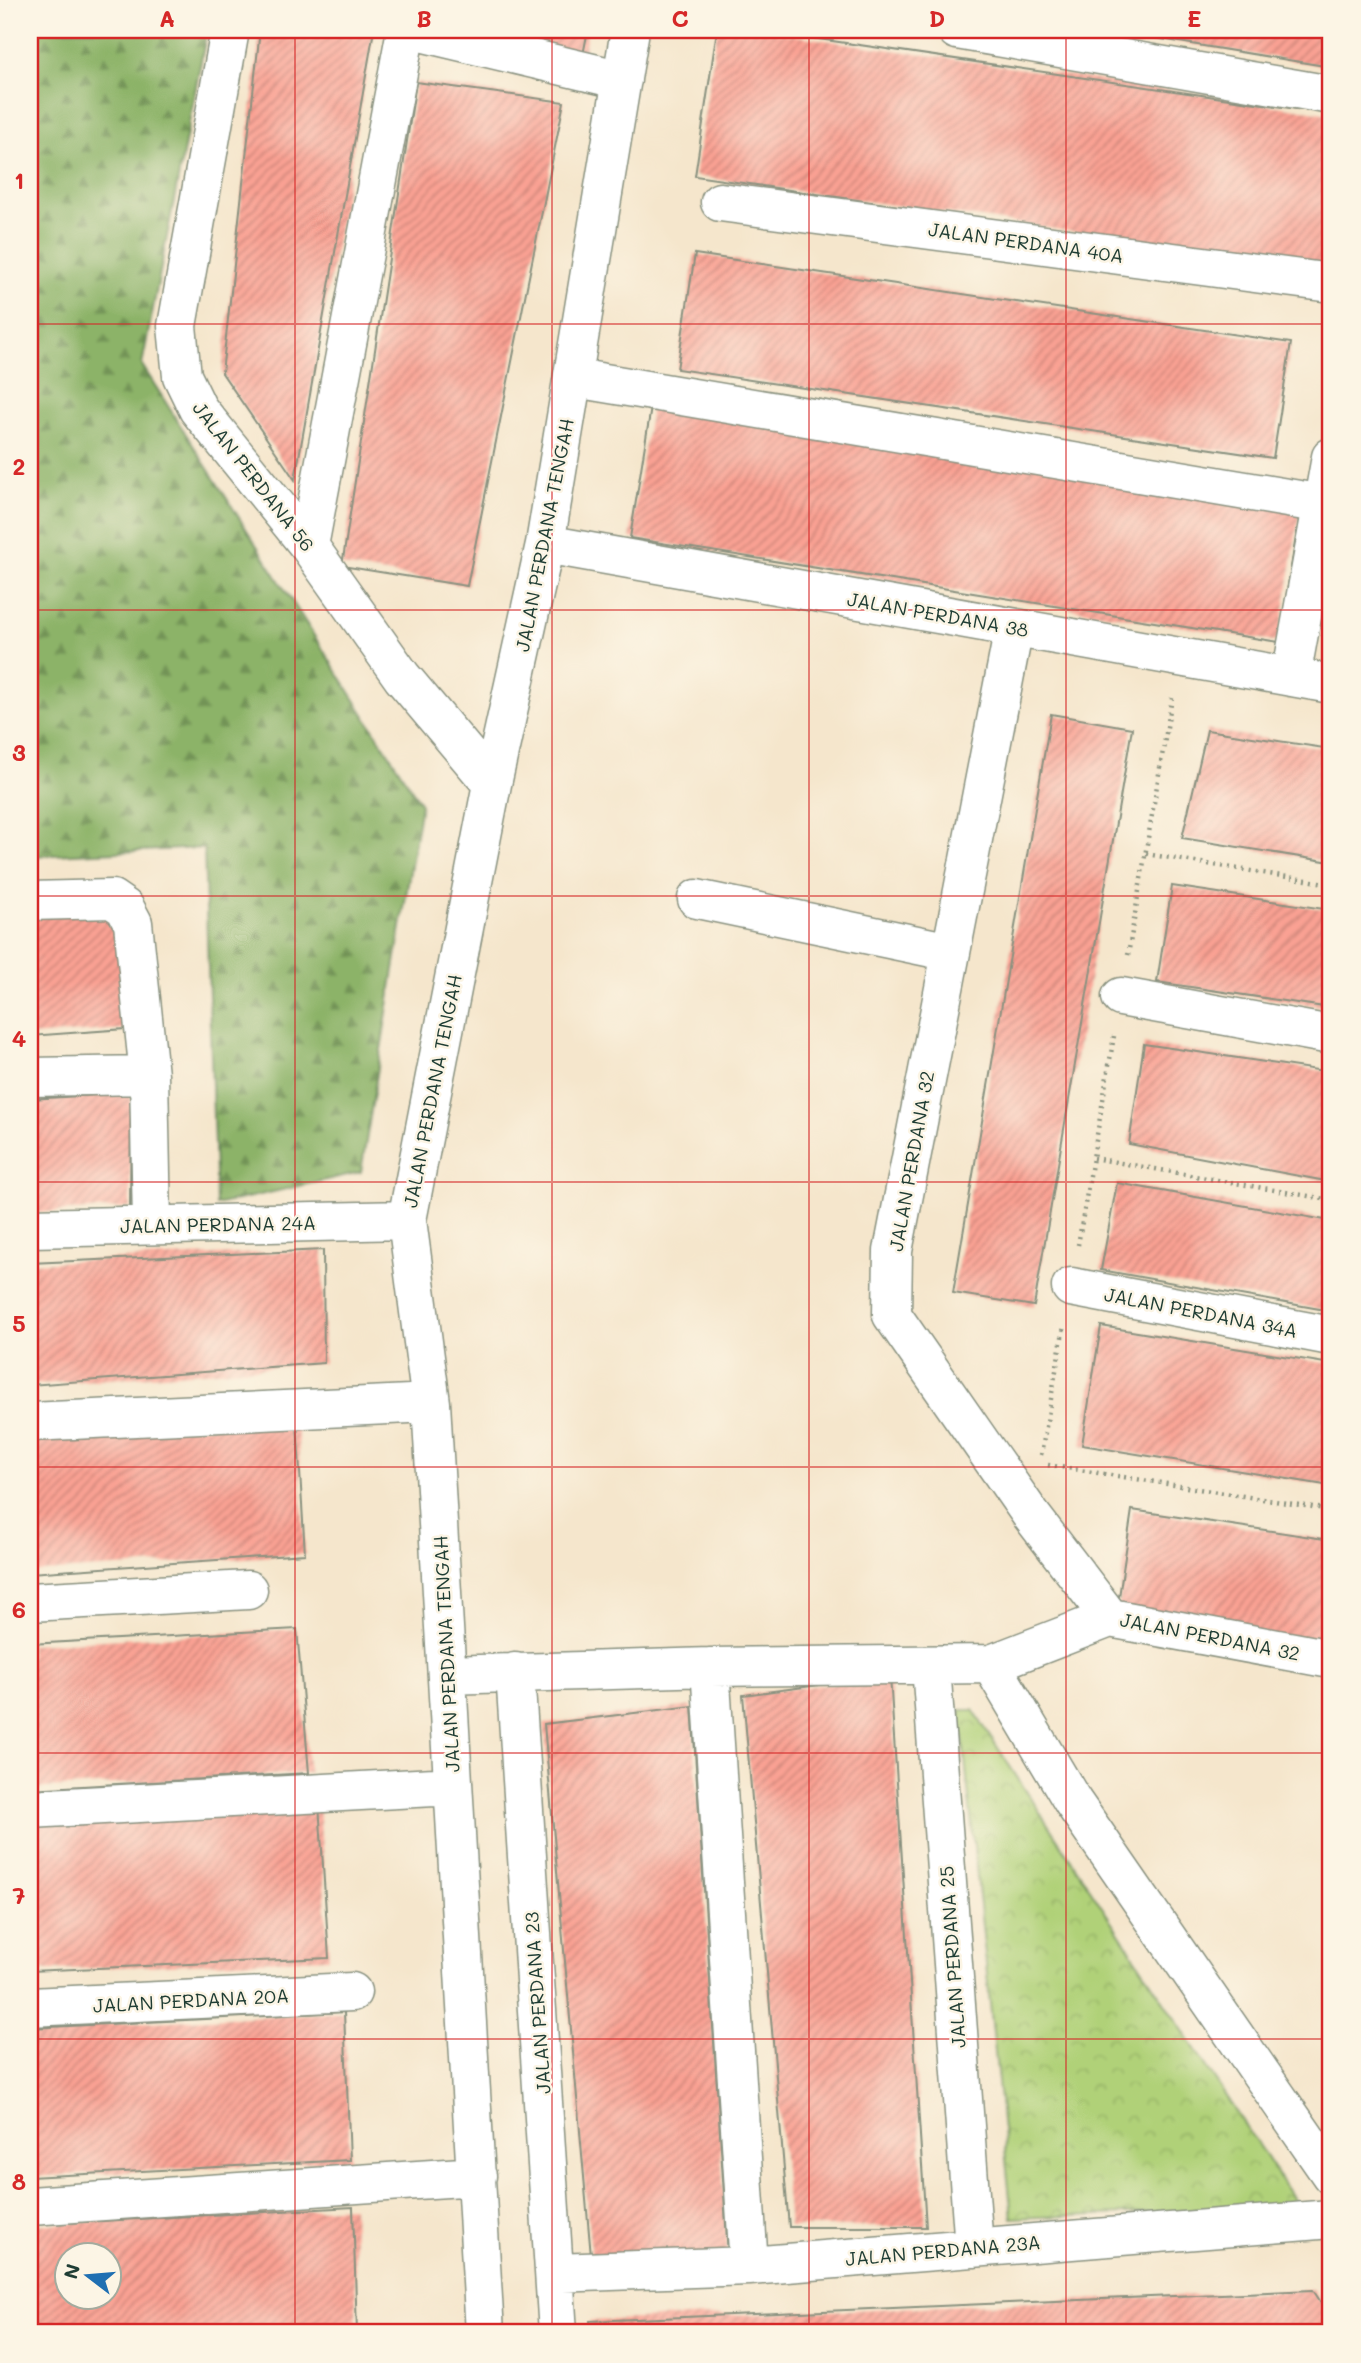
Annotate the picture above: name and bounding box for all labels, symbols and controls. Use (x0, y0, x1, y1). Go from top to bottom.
text: A (159, 3, 175, 33)
text: B (416, 3, 432, 33)
text: C (671, 3, 689, 33)
text: D (929, 3, 945, 33)
text: E (1187, 3, 1201, 33)
text: 1 (14, 165, 24, 195)
street label: JALAN PERDANA 40A (927, 216, 1125, 268)
street label: JALAN PERDANA 56 (188, 396, 320, 556)
street label: JALAN PERDANA TENGAH (509, 416, 579, 654)
text: 2 (13, 451, 25, 481)
street label: JALAN PERDANA 38 (845, 586, 1031, 642)
text: 3 (12, 737, 26, 767)
street label: JALAN PERDANA TENGAH (397, 972, 467, 1210)
text: 4 (12, 1023, 26, 1053)
street label: JALAN PERDANA 32 (883, 1069, 939, 1253)
street label: JALAN PERDANA 24A (120, 1210, 316, 1238)
street label: JALAN PERDANA 34A (1102, 1281, 1300, 1343)
text: 5 (12, 1308, 26, 1338)
street label: JALAN PERDANA TENGAH (427, 1535, 465, 1773)
text: 6 (12, 1594, 26, 1624)
street label: JALAN PERDANA 32 (1118, 1606, 1302, 1666)
street label: JALAN PERDANA 25 (933, 1865, 971, 2049)
text: 7 (13, 1880, 26, 1910)
street label: JALAN PERDANA 23 (518, 1911, 556, 2095)
street label: JALAN PERDANA 20A (92, 1982, 290, 2018)
text: 8 (12, 2166, 26, 2196)
street label: JALAN PERDANA 23A (844, 2229, 1042, 2271)
north arrow (52, 2240, 122, 2310)
text: N (57, 2261, 85, 2282)

